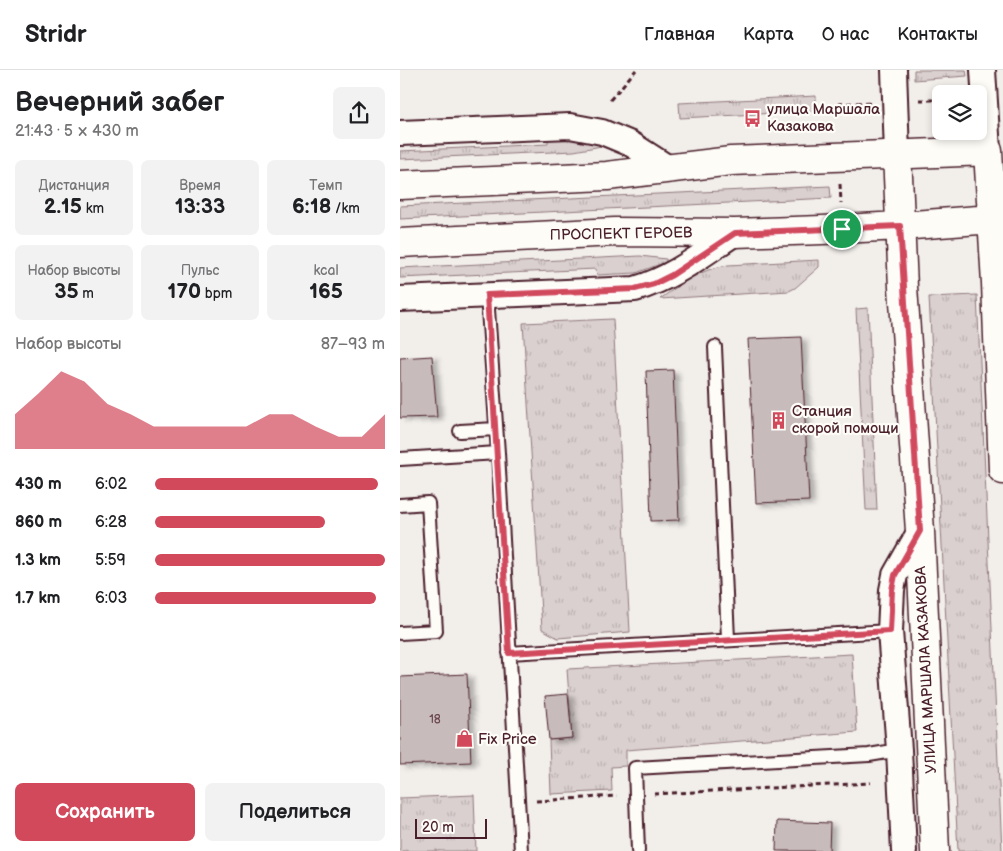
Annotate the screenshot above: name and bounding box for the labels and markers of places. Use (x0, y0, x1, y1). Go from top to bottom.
place label: улица Маршала Казакова (767, 100, 880, 136)
bus stop icon: улица Маршала Казакова (743, 108, 763, 128)
pin (821, 208, 863, 250)
place label: Станция скорой помощи (792, 402, 899, 438)
building icon: Станция скорой помощи (768, 410, 788, 430)
shop icon: Fix Price (454, 729, 474, 749)
place label: Fix Price (478, 730, 537, 749)

